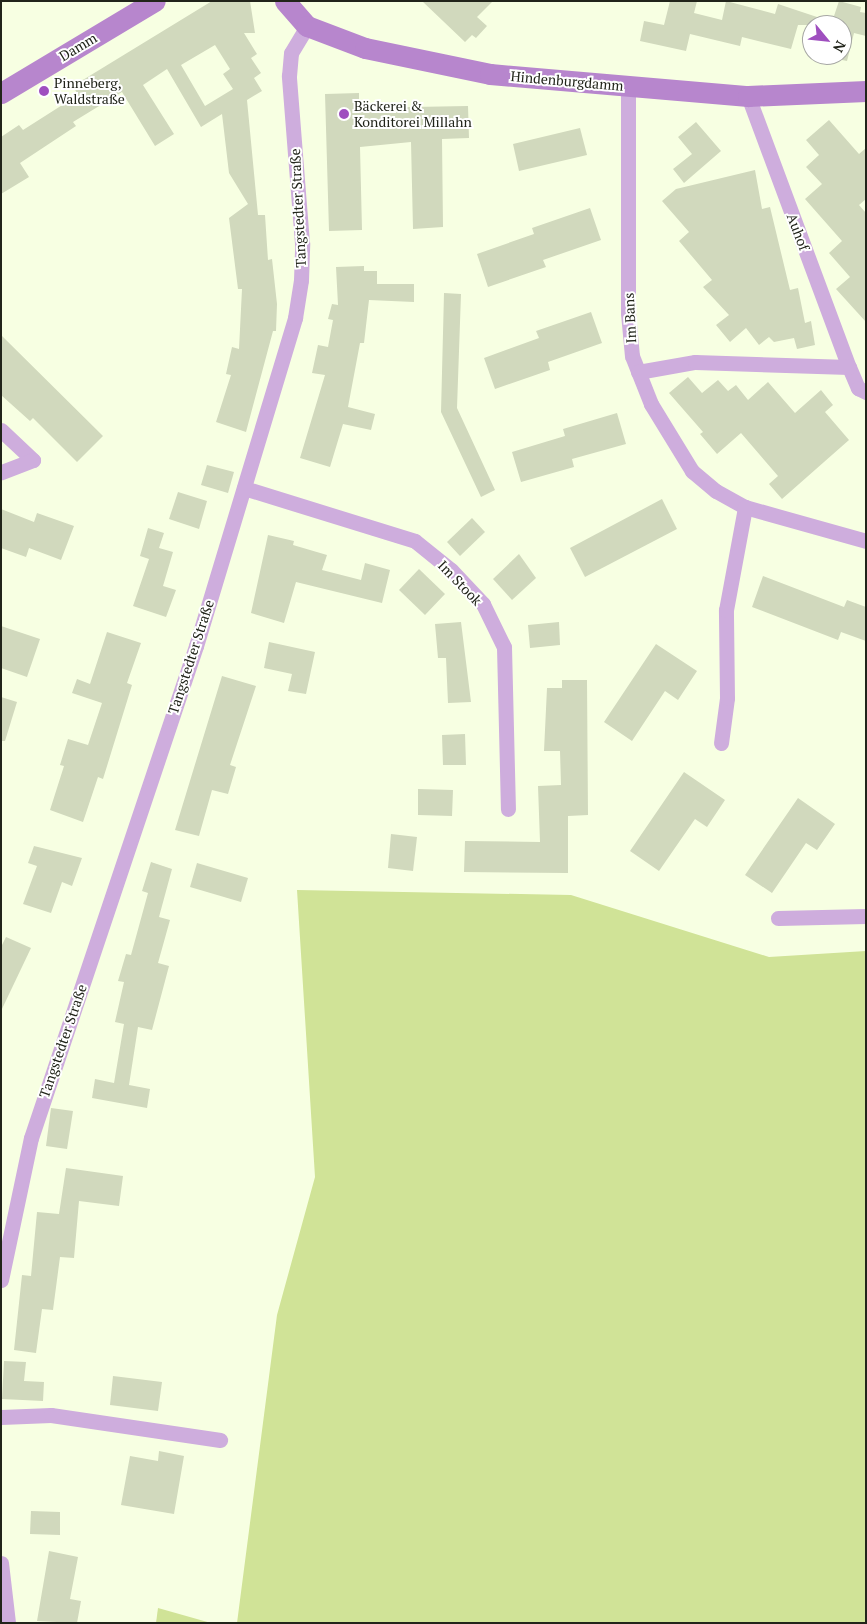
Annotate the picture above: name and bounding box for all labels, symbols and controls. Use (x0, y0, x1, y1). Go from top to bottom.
north arrow (802, 15, 852, 65)
street label: Damm (56, 29, 100, 65)
text: N (829, 38, 851, 56)
street label: Hindenburgdamm (510, 68, 624, 94)
place label: Pinneberg, Waldstraße (54, 75, 125, 108)
marker: Pinneberg, Waldstraße (38, 85, 50, 97)
place label: Bäckerei & Konditorei Millahn (354, 98, 472, 130)
marker: Bäckerei & Konditorei Millahn (338, 108, 350, 120)
street label: Tangstedter Straße (286, 148, 310, 268)
street label: Auhof (783, 211, 813, 253)
street label: Im Bans (620, 292, 640, 344)
street label: Im Stook (435, 557, 485, 609)
street label: Tangstedter Straße (165, 598, 217, 716)
street label: Tangstedter Straße (36, 982, 90, 1100)

